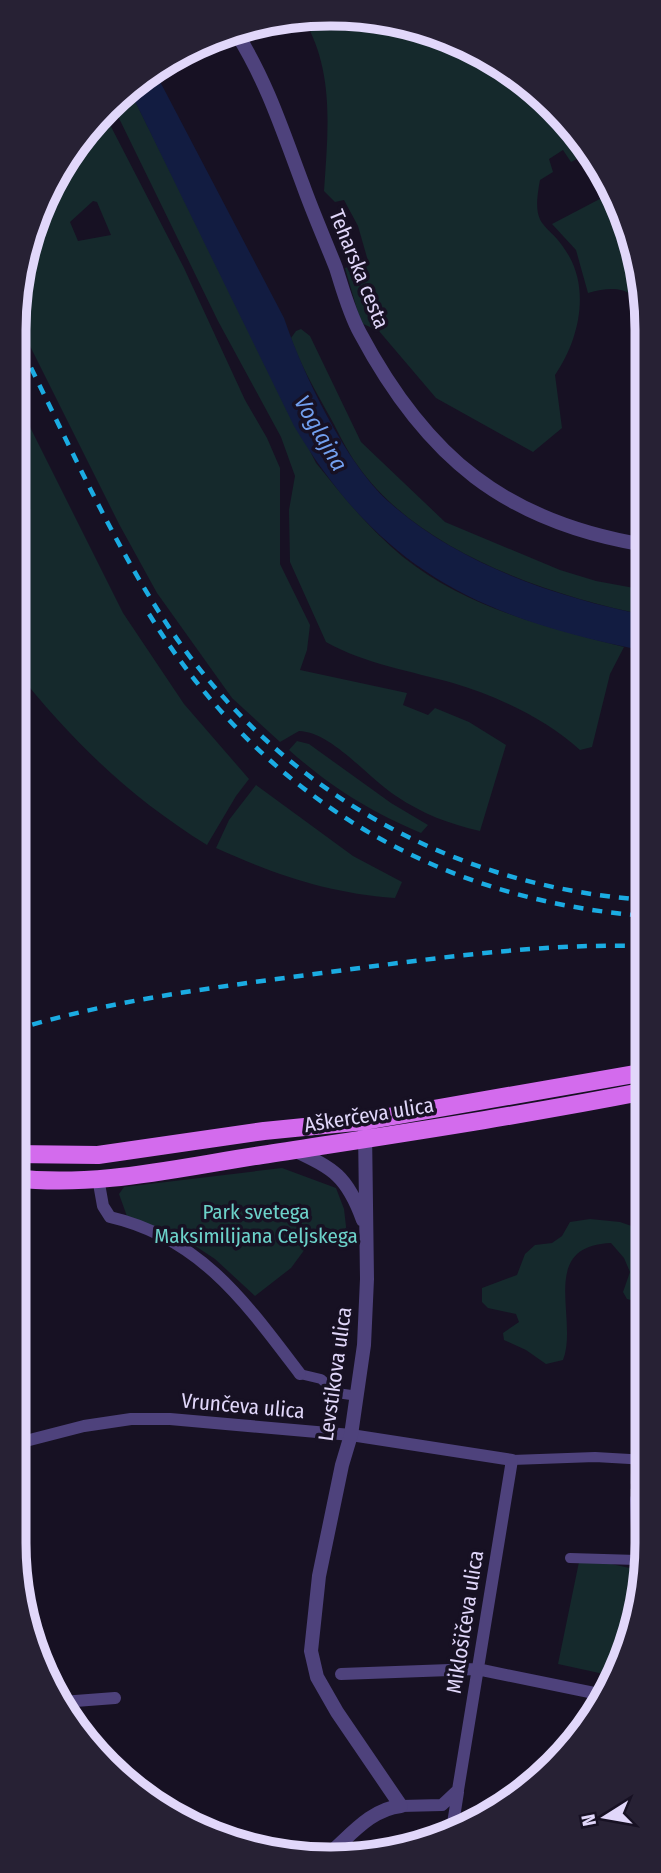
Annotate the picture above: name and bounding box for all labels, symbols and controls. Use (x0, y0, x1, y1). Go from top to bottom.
street label: Teharska cesta (323, 206, 395, 332)
water label: Voglajna (288, 390, 354, 476)
street label: Aškerčeva ulica (302, 1092, 436, 1138)
park label: Park svetega Maksimilijana Celjskega (154, 1199, 358, 1249)
street label: Levstikova ulica (313, 1305, 357, 1443)
street label: Vrunčeva ulica (180, 1388, 306, 1424)
street label: Miklošičeva ulica (441, 1548, 489, 1696)
north arrow (570, 1782, 640, 1852)
text: N (576, 1812, 601, 1828)

